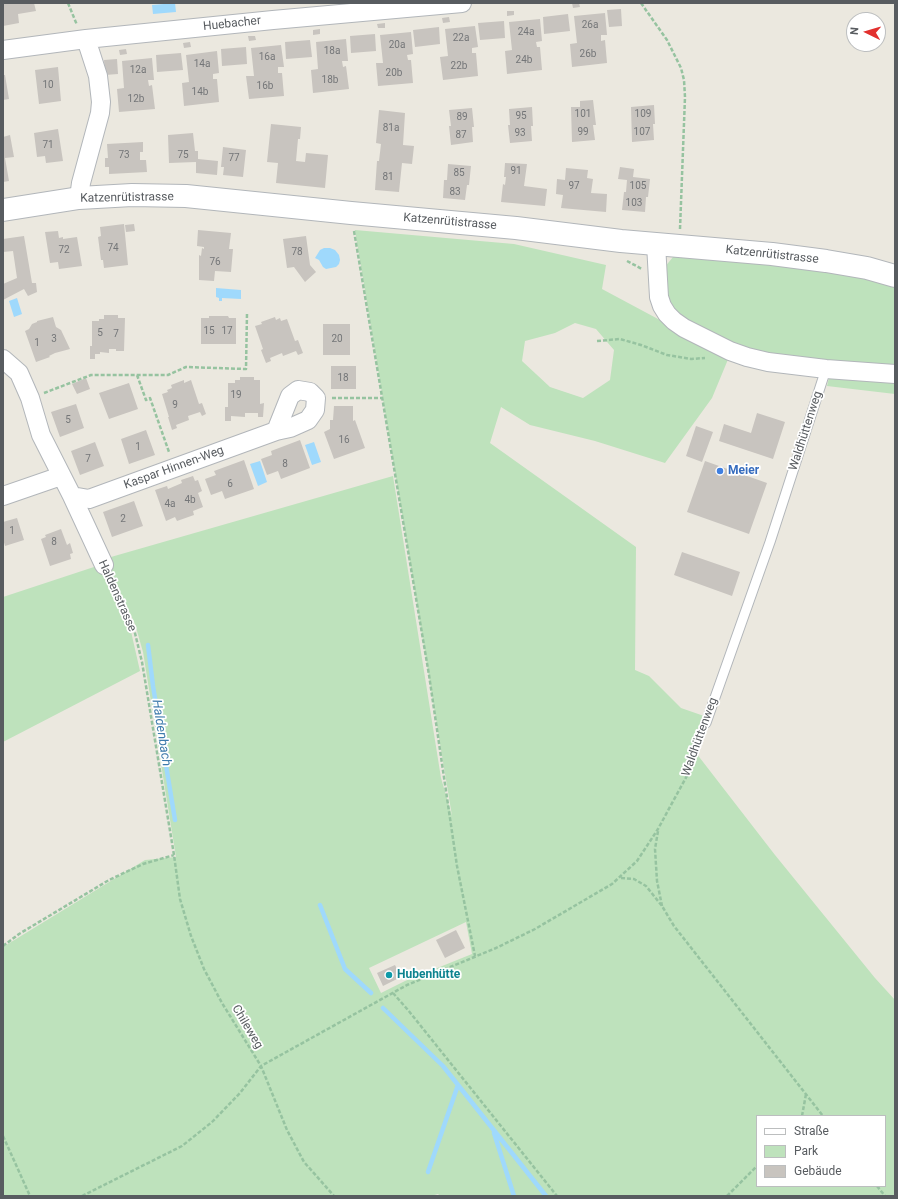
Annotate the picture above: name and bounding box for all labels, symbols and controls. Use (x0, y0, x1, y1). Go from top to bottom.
north arrow (846, 12, 886, 52)
street label: Huebacher (202, 14, 262, 34)
house number: 26a (582, 19, 598, 31)
house number: 24a (518, 26, 534, 38)
text: N (848, 27, 861, 35)
house number: 22a (453, 32, 469, 44)
house number: 20a (389, 39, 405, 51)
house number: 18a (324, 45, 340, 57)
house number: 26b (580, 48, 596, 60)
house number: 16a (259, 51, 275, 63)
house number: 24b (516, 54, 532, 66)
house number: 14a (194, 58, 210, 70)
house number: 22b (451, 60, 467, 72)
house number: 12a (130, 64, 146, 76)
house number: 20b (386, 67, 402, 79)
house number: 18b (322, 74, 338, 86)
house number: 10 (42, 79, 54, 91)
house number: 16b (257, 80, 273, 92)
house number: 14b (192, 86, 208, 98)
house number: 12b (128, 93, 144, 105)
house number: 101 (575, 108, 591, 120)
house number: 109 (635, 108, 651, 120)
house number: 95 (515, 110, 527, 122)
house number: 89 (456, 111, 468, 123)
house number: 81a (383, 122, 399, 134)
house number: 99 (577, 126, 589, 138)
house number: 107 (634, 126, 650, 138)
house number: 93 (514, 127, 526, 139)
house number: 87 (455, 129, 467, 141)
house number: 71 (42, 139, 54, 151)
house number: 73 (118, 149, 130, 161)
house number: 75 (177, 149, 189, 161)
house number: 77 (228, 152, 240, 164)
house number: 91 (510, 165, 522, 177)
house number: 85 (453, 167, 465, 179)
house number: 81 (382, 171, 394, 183)
house number: 97 (568, 180, 580, 192)
house number: 105 (630, 180, 646, 192)
house number: 83 (449, 186, 461, 198)
street label: Katzenrütistrasse (80, 190, 174, 206)
house number: 103 (626, 197, 642, 209)
street label: Katzenrütistrasse (403, 211, 497, 233)
house number: 74 (107, 242, 119, 254)
street label: Katzenrütistrasse (725, 243, 819, 267)
house number: 72 (58, 244, 70, 256)
house number: 78 (291, 246, 303, 258)
house number: 76 (209, 256, 221, 268)
house number: 15 (203, 325, 215, 337)
house number: 17 (221, 325, 233, 337)
house number: 5 (97, 327, 103, 339)
house number: 7 (113, 328, 119, 340)
house number: 3 (51, 333, 57, 345)
house number: 20 (331, 333, 343, 345)
house number: 1 (34, 337, 40, 349)
house number: 18 (337, 372, 349, 384)
house number: 19 (230, 389, 242, 401)
street label: Waldhüttenweg (786, 389, 826, 473)
house number: 9 (172, 399, 178, 411)
house number: 5 (65, 414, 71, 426)
house number: 16 (338, 434, 350, 446)
house number: 1 (135, 441, 141, 453)
street label: Kaspar Hinnen-Weg (122, 443, 226, 493)
house number: 7 (85, 453, 91, 465)
house number: 8 (282, 458, 288, 470)
place label: Meier (728, 464, 759, 478)
marker: Meier (715, 466, 725, 476)
house number: 6 (227, 478, 233, 490)
house number: 4b (184, 494, 196, 506)
house number: 4a (164, 498, 176, 510)
house number: 2 (120, 513, 126, 525)
house number: 1 (9, 525, 15, 537)
house number: 8 (51, 536, 57, 548)
street label: Haldenstrasse (95, 558, 139, 634)
street label: Waldhüttenweg (679, 696, 721, 778)
water label: Haldenbach (148, 699, 174, 767)
place label: Hubenhütte (397, 968, 460, 982)
marker: Hubenhütte (384, 970, 394, 980)
street label: Chileweg (228, 1002, 266, 1052)
legend (756, 1115, 886, 1187)
text: Straße (794, 1124, 829, 1138)
text: Park (794, 1144, 818, 1158)
text: Gebäude (794, 1164, 842, 1178)

